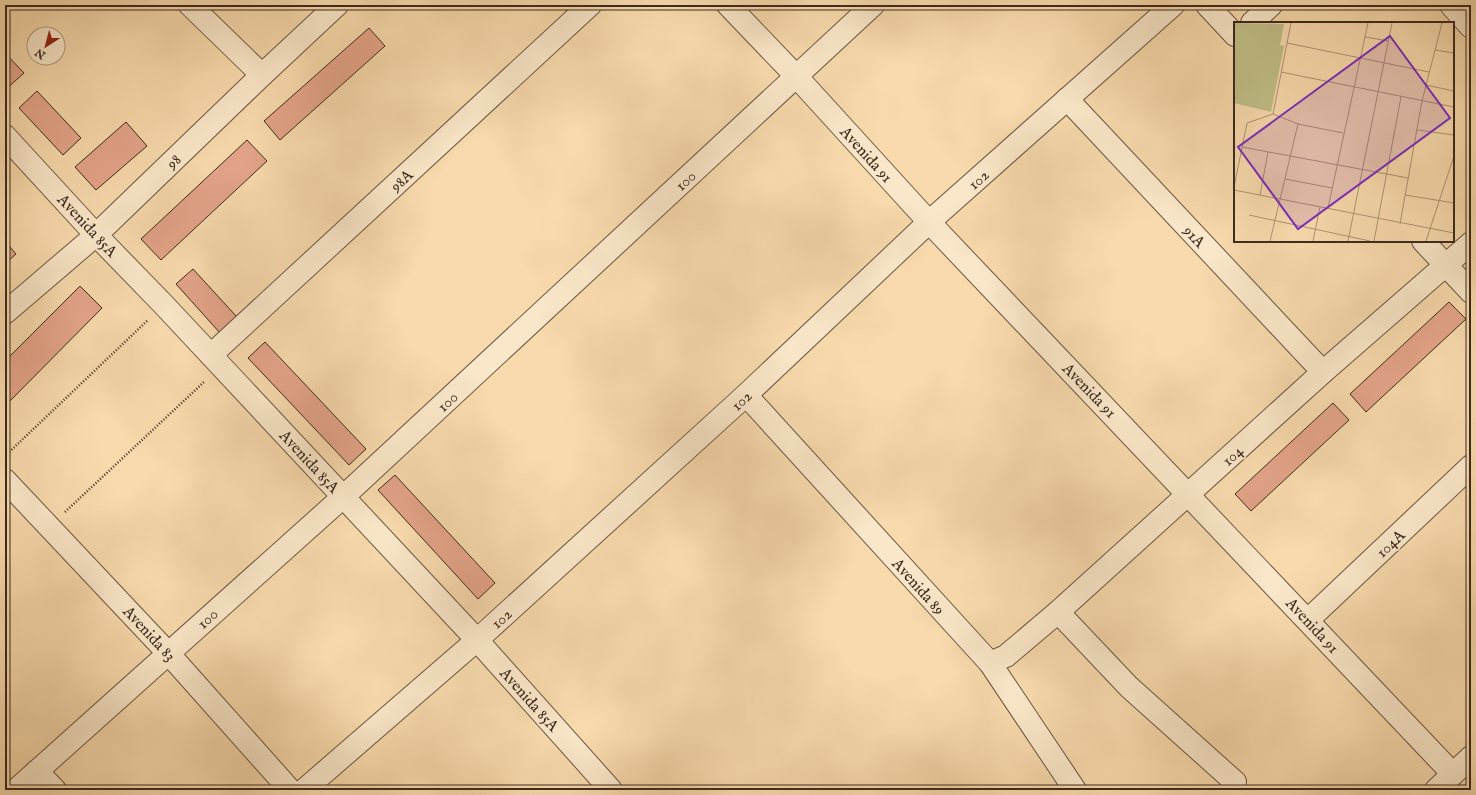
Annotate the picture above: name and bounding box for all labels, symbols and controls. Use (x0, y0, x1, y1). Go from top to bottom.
inset map (1234, 22, 1454, 242)
north arrow (26, 26, 66, 66)
text: N (32, 45, 49, 62)
street label: Avenida 91 (834, 122, 896, 188)
street label: 98 (162, 151, 186, 175)
street label: 98A (386, 165, 419, 198)
street label: 102 (965, 166, 994, 195)
street label: 100 (672, 167, 701, 196)
street label: Avenida 85A (51, 190, 122, 263)
street label: 91A (1177, 221, 1210, 254)
street label: Avenida 91 (1057, 359, 1120, 423)
street label: 102 (728, 387, 757, 416)
street label: 100 (434, 388, 463, 417)
street label: Avenida 85A (273, 426, 344, 499)
street label: 104 (1219, 442, 1248, 471)
street label: 104A (1373, 525, 1411, 563)
street label: Avenida 89 (886, 554, 948, 620)
street label: Avenida 91 (1280, 593, 1343, 659)
street label: Avenida 83 (117, 602, 179, 666)
street label: 100 (194, 605, 223, 634)
street label: 102 (488, 605, 517, 634)
street label: Avenida 85A (494, 663, 563, 737)

